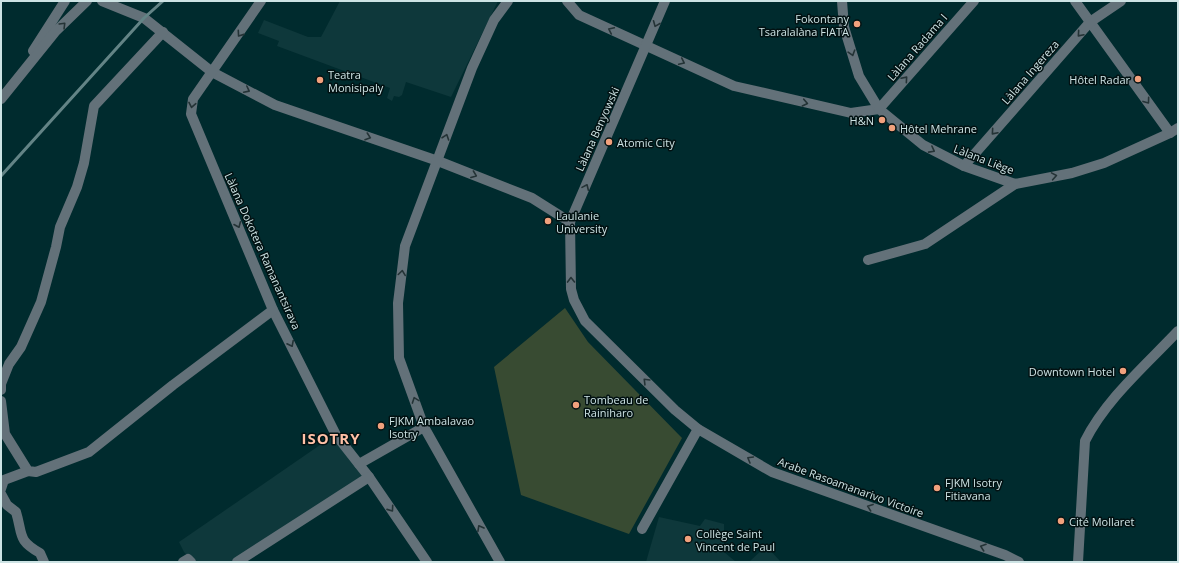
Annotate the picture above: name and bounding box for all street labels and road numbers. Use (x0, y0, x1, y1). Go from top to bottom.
street label: Làlana Radama I (884, 10, 950, 84)
street label: Làlana Ingereza (998, 37, 1062, 107)
street label: Làlana Benyowski (572, 84, 622, 174)
street label: Làlana Liège (952, 141, 1016, 177)
street label: Làlana Dokotera Ramanantsirava (222, 170, 304, 332)
street label: Arabe Rasoamanarivo Victoire (776, 454, 926, 520)

